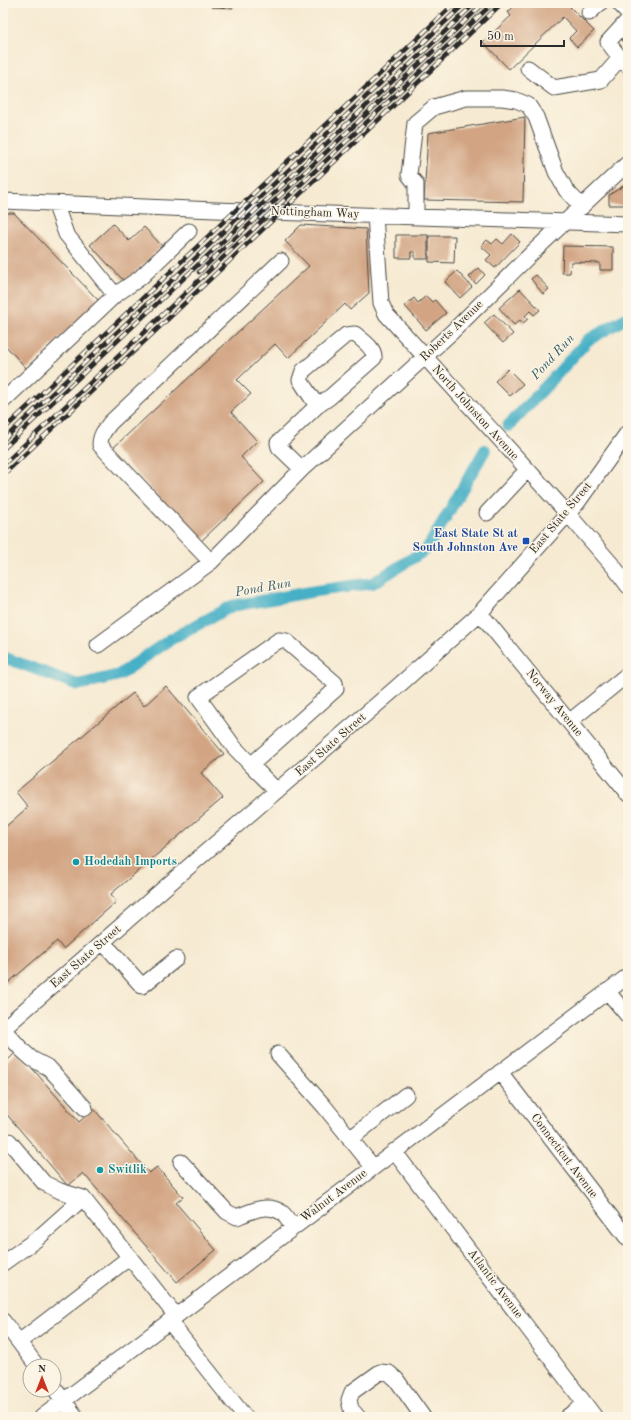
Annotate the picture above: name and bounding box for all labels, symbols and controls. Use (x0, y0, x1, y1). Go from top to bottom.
scale bar (481, 22, 564, 48)
text: 50 m (487, 30, 514, 43)
street label: Nottingham Way (270, 205, 360, 221)
street label: Roberts Avenue (418, 298, 486, 364)
water label: Pond Run (528, 331, 577, 383)
street label: North Johnston Avenue (429, 363, 521, 463)
street label: East State Street (528, 480, 594, 556)
place label: East State St at South Johnston Ave (413, 528, 519, 554)
marker: East State St at South Johnston Ave (521, 536, 531, 546)
water label: Pond Run (233, 577, 293, 599)
street label: Norway Avenue (523, 667, 585, 739)
street label: East State Street (293, 711, 369, 779)
place label: Hodedah Imports (84, 856, 177, 868)
marker: Hodedah Imports (71, 857, 81, 867)
street label: East State Street (48, 923, 124, 991)
street label: Connecticut Avenue (528, 1111, 600, 1201)
place label: Switlik (108, 1164, 147, 1176)
marker: Switlik (95, 1165, 105, 1175)
street label: Walnut Avenue (299, 1167, 370, 1225)
street label: Atlantic Avenue (465, 1247, 525, 1321)
north arrow (22, 1358, 62, 1398)
text: N (38, 1364, 47, 1375)

